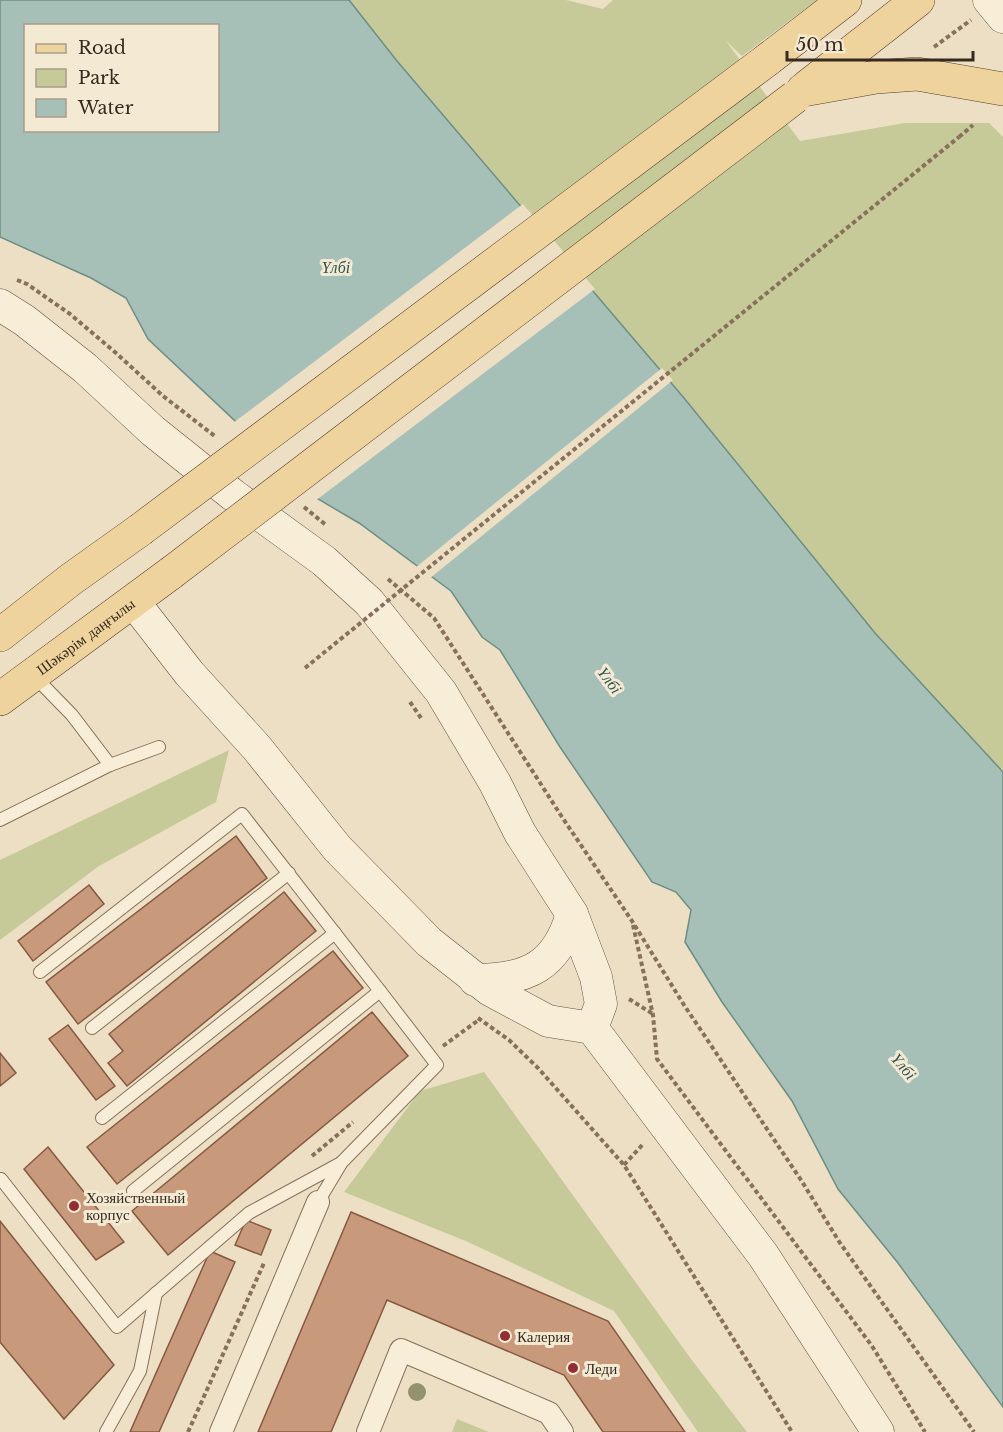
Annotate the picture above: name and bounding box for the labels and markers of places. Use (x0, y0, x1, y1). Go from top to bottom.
place label: Хозяйственный корпус (86, 1188, 185, 1224)
marker: Хозяйственный корпус (67, 1199, 81, 1213)
place label: Калерия (517, 1327, 570, 1346)
marker: Калерия (498, 1329, 512, 1343)
place label: Леди (585, 1359, 617, 1378)
marker: Леди (566, 1361, 580, 1375)

